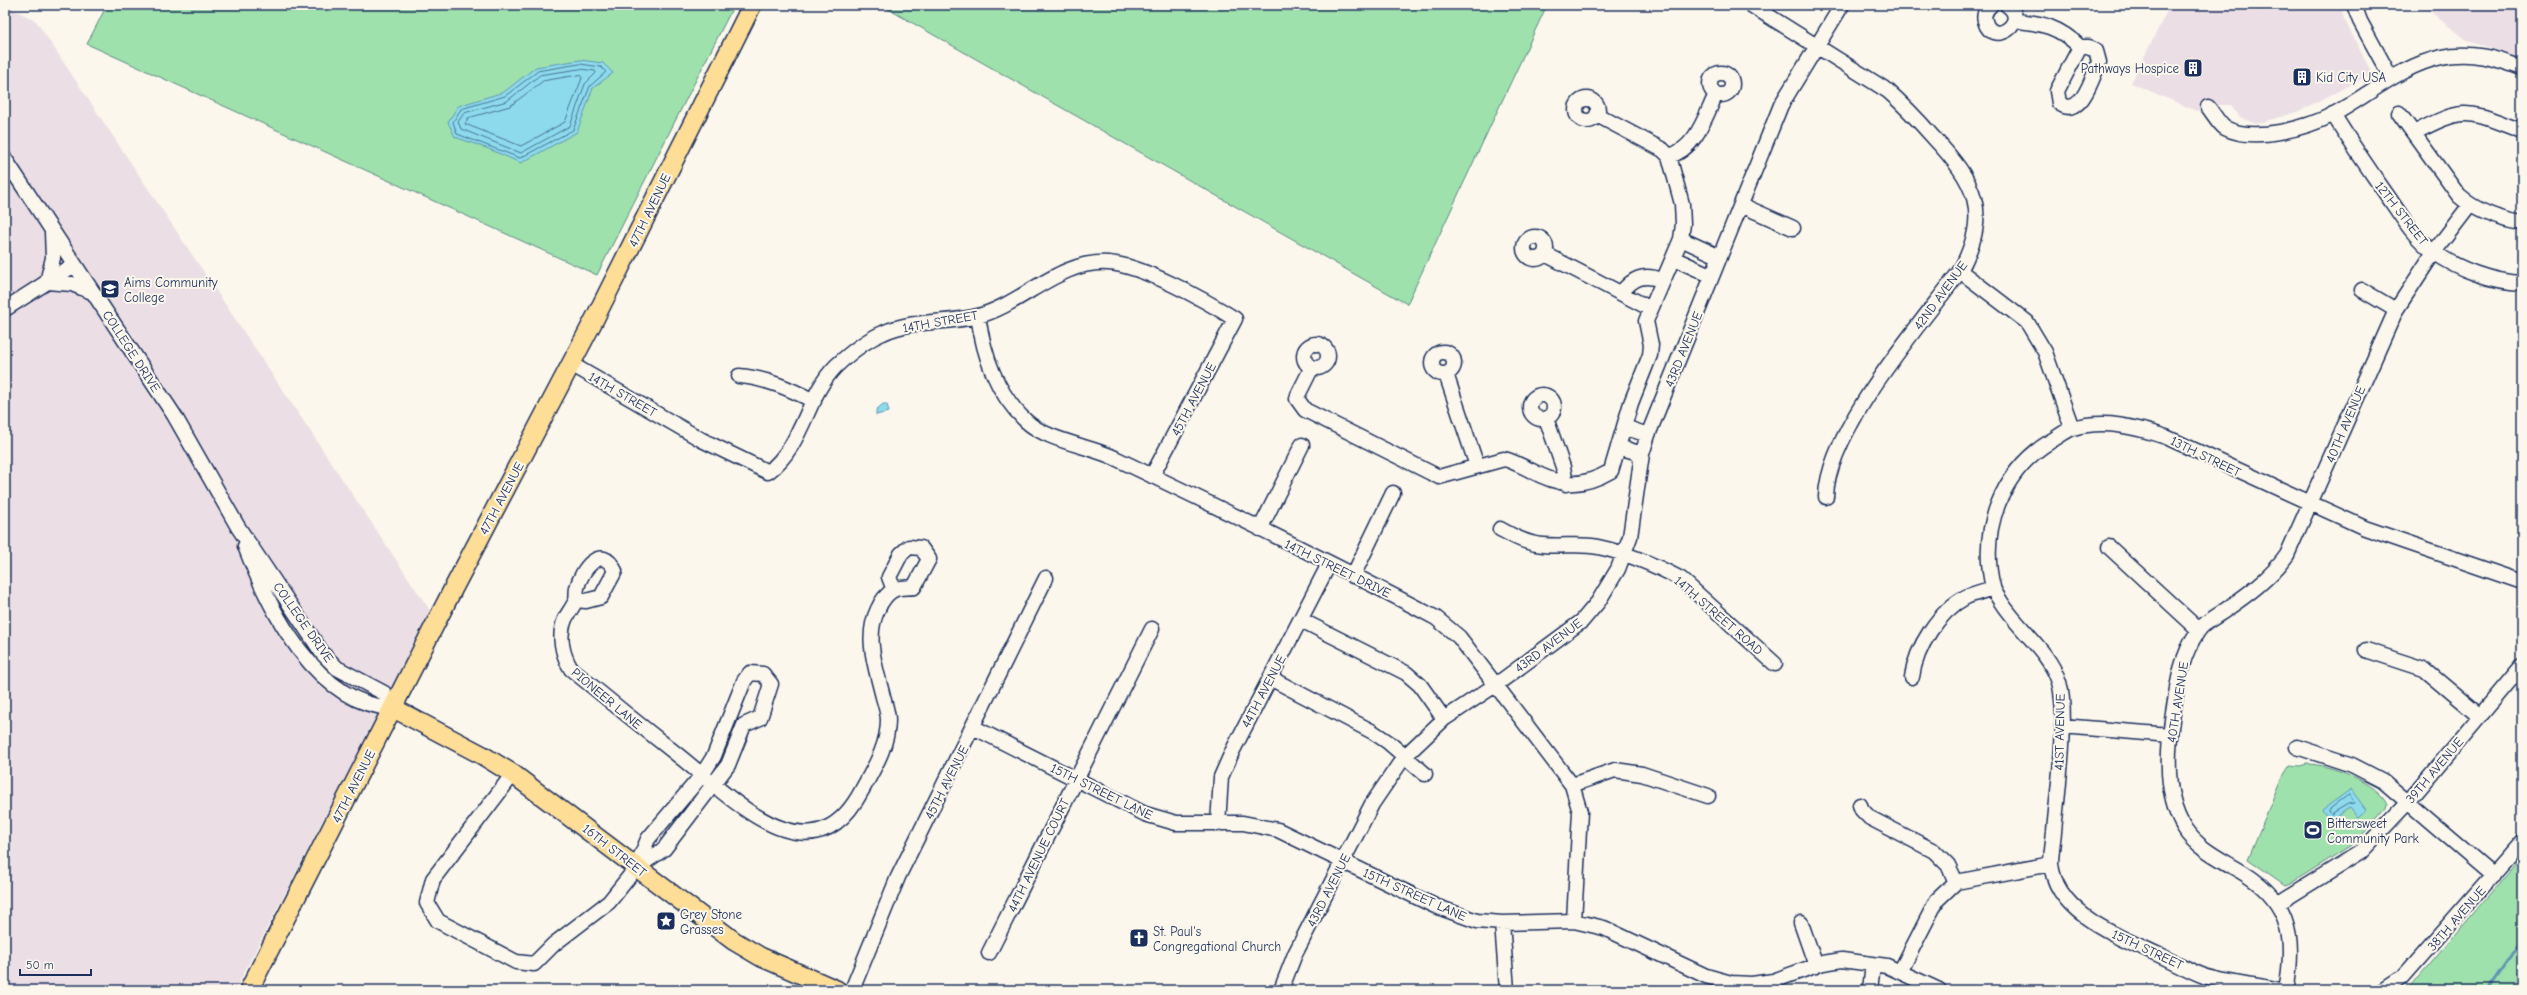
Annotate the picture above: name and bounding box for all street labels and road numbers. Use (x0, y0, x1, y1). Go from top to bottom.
street label: 47TH AVENUE (625, 171, 674, 250)
street label: 12TH STREET (2372, 178, 2431, 248)
street label: 42ND AVENUE (1910, 258, 1970, 333)
street label: 14TH STREET (901, 307, 979, 335)
street label: COLLEGE DRIVE (100, 308, 164, 395)
street label: 43RD AVENUE (1661, 309, 1706, 389)
street label: 45TH AVENUE (1168, 360, 1219, 439)
street label: 14TH STREET (586, 369, 660, 420)
street label: 40TH AVENUE (2323, 383, 2368, 465)
street label: 13TH STREET (2168, 433, 2244, 480)
street label: 47TH AVENUE (476, 459, 527, 537)
street label: 14TH STREET DRIVE (1282, 536, 1393, 601)
street label: 14TH STREET ROAD (1671, 573, 1766, 658)
street label: COLLEGE DRIVE (270, 579, 337, 665)
street label: 43RD AVENUE (1512, 615, 1585, 676)
street label: 44TH AVENUE (1238, 652, 1289, 730)
street label: 40TH AVENUE (2164, 660, 2191, 744)
street label: PIONEER LANE (568, 665, 645, 732)
street label: 41ST AVENUE (2051, 693, 2068, 771)
street label: 39TH AVENUE (2403, 734, 2466, 806)
street label: 45TH AVENUE (921, 743, 972, 822)
street label: 47TH AVENUE (329, 747, 378, 825)
street label: 15TH STREET LANE (1048, 760, 1155, 823)
street label: 44TH AVENUE COURT (1004, 796, 1073, 914)
street label: 16TH STREET (580, 821, 650, 880)
street label: 43RD AVENUE (1304, 851, 1353, 929)
street label: 15TH STREET LANE (1361, 865, 1469, 924)
street label: 38TH AVENUE (2424, 883, 2489, 954)
street label: 15TH STREET (2110, 926, 2186, 973)

